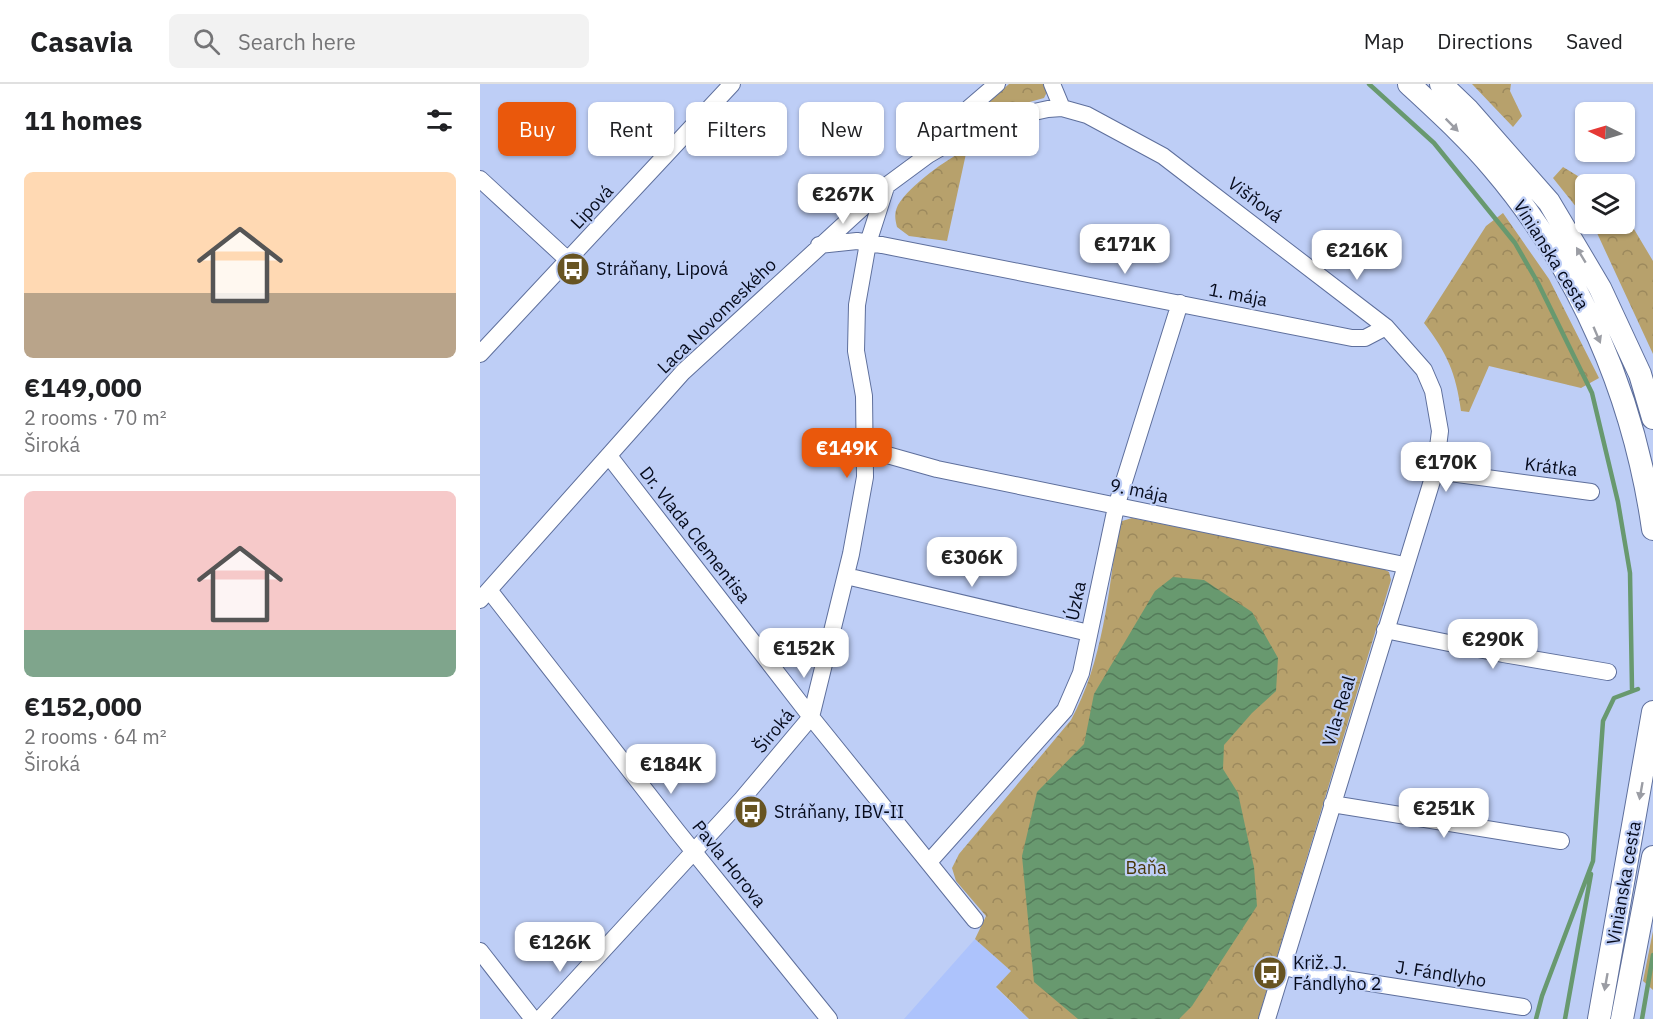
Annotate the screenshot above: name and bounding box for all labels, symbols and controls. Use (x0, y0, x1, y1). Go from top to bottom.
search box (169, 14, 589, 68)
text: Casavia (30, 23, 133, 60)
icon: search (190, 25, 223, 58)
text: Search here (238, 27, 356, 56)
text: Map (1364, 27, 1404, 55)
text: Directions (1437, 27, 1533, 55)
text: Saved (1566, 27, 1623, 55)
chip: Buy (498, 102, 576, 156)
chip: Rent (588, 102, 674, 156)
chip: Filters (686, 102, 787, 156)
chip: New (799, 102, 884, 156)
chip: Apartment (896, 102, 1039, 156)
north arrow (1575, 102, 1635, 162)
map controls (1575, 102, 1635, 234)
text: 11 homes (24, 103, 142, 137)
icon: filters (423, 104, 456, 137)
one-way arrow (1444, 117, 1458, 131)
street label: Višňová (1223, 172, 1288, 228)
pin: €267K (801, 174, 885, 225)
button: layers (1575, 174, 1635, 234)
street label: Lipová (565, 179, 618, 234)
text: €267K (812, 180, 874, 207)
street label: Vinianska cesta (1508, 195, 1595, 314)
icon: home (186, 211, 294, 319)
pin: €171K (1083, 224, 1167, 275)
text: €171K (1094, 230, 1156, 257)
pin: €216K (1315, 230, 1399, 281)
text: €216K (1326, 236, 1388, 263)
one-way arrow (1575, 247, 1586, 263)
bus stop icon: Stráňany, Lipová (555, 251, 591, 287)
street label: Laca Novomeského (652, 253, 781, 378)
place label: Stráňany, Lipová (596, 257, 729, 280)
street label: 1. mája (1207, 278, 1270, 312)
one-way arrow (1592, 327, 1602, 345)
text: €149,000 (24, 370, 142, 404)
text: 2 rooms · 70 m² (24, 404, 167, 431)
pin: €149K (805, 428, 889, 479)
text: Široká (24, 431, 80, 458)
text: €149K (816, 434, 878, 461)
pin: €170K (1404, 442, 1488, 493)
text: €170K (1415, 448, 1477, 475)
street label: Krátka (1523, 452, 1579, 481)
street label: Dr. Vlada Clementisa (635, 462, 756, 608)
street label: 9. mája (1108, 473, 1171, 508)
icon: home (186, 530, 294, 638)
pin: €306K (930, 537, 1014, 588)
text: €306K (941, 543, 1003, 570)
street label: Úzka (1060, 579, 1091, 623)
pin: €290K (1451, 619, 1535, 670)
text: €290K (1462, 625, 1524, 652)
pin: €152K (762, 628, 846, 679)
text: €152K (773, 634, 835, 661)
street label: Vila-Real (1317, 673, 1360, 749)
text: €152,000 (24, 689, 142, 723)
street label: Široká (748, 703, 799, 757)
text: 2 rooms · 64 m² (24, 723, 167, 750)
pin: €184K (629, 744, 713, 795)
text: Široká (24, 750, 80, 777)
text: €184K (640, 750, 702, 777)
one-way arrow (1636, 781, 1645, 800)
pin: €251K (1402, 788, 1486, 839)
bus stop icon: Stráňany, IBV-II (733, 794, 769, 830)
text: €251K (1413, 794, 1475, 821)
place label: Stráňany, IBV-II (774, 800, 904, 823)
street label: Pavla Horova (687, 816, 772, 912)
street label: Vinianska cesta (1601, 819, 1646, 947)
park label: Baňa (1125, 856, 1167, 879)
pin: €126K (518, 922, 602, 973)
text: €126K (529, 928, 591, 955)
place label: Križ. J. Fándlyho 2 (1293, 951, 1382, 995)
bus stop icon: Križ. J. Fándlyho 2 (1252, 955, 1288, 991)
street label: J. Fándlyho (1394, 955, 1488, 992)
one-way arrow (1601, 973, 1610, 992)

